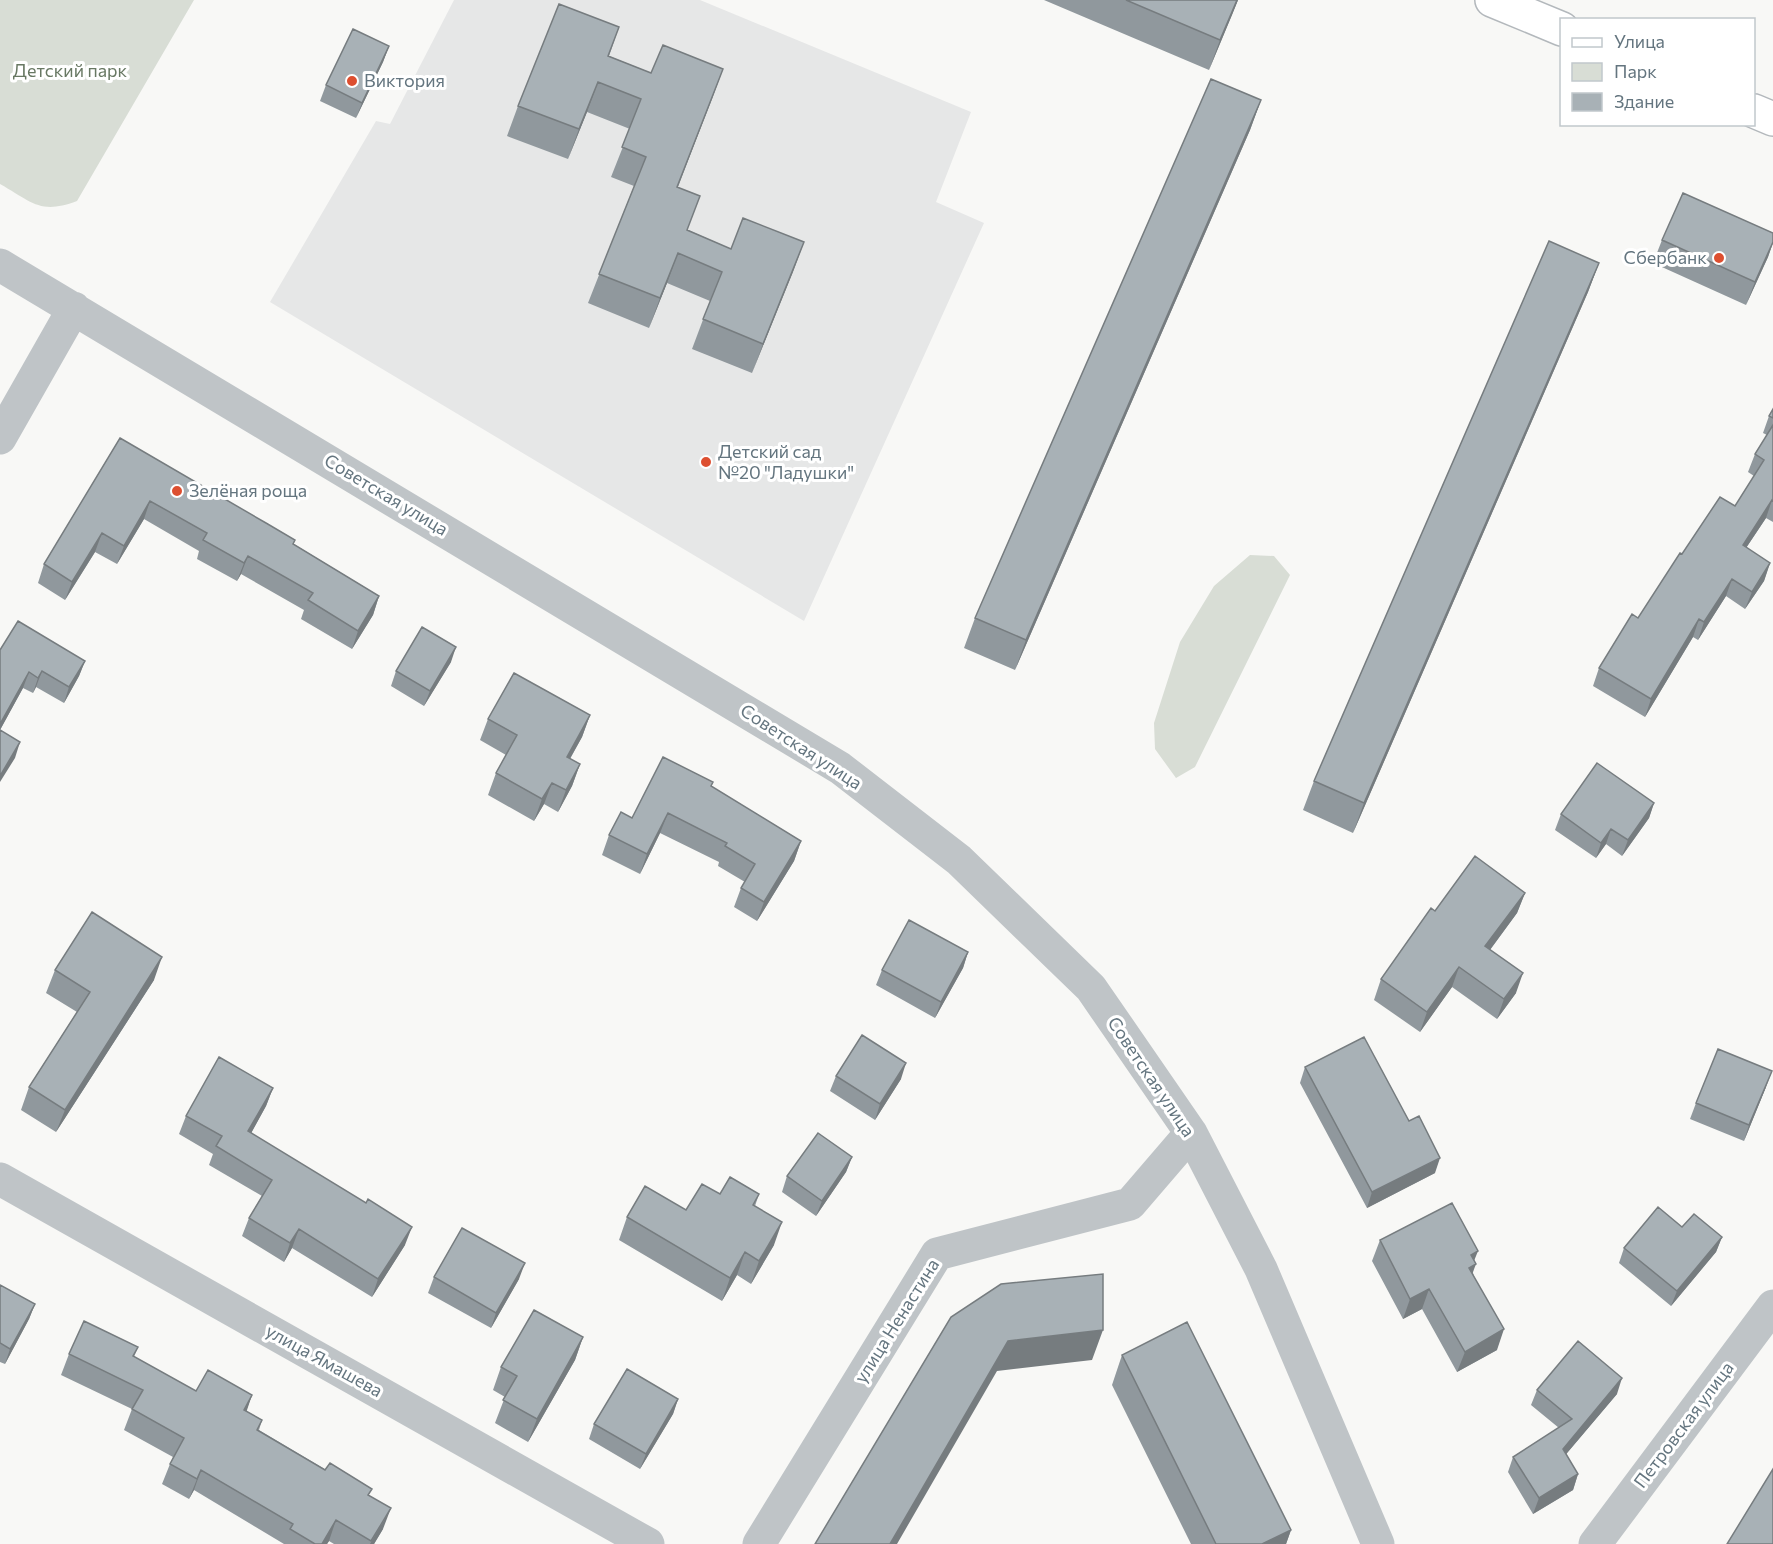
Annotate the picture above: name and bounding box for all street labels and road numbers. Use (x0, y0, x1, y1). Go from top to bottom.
street label: Советская улица (321, 449, 452, 540)
street label: Советская улица (737, 699, 866, 794)
street label: Советская улица (1103, 1012, 1200, 1141)
street label: улица Ненастина (849, 1254, 943, 1387)
street label: улица Ямашева (262, 1319, 387, 1401)
street label: Петровская улица (1629, 1357, 1738, 1492)

